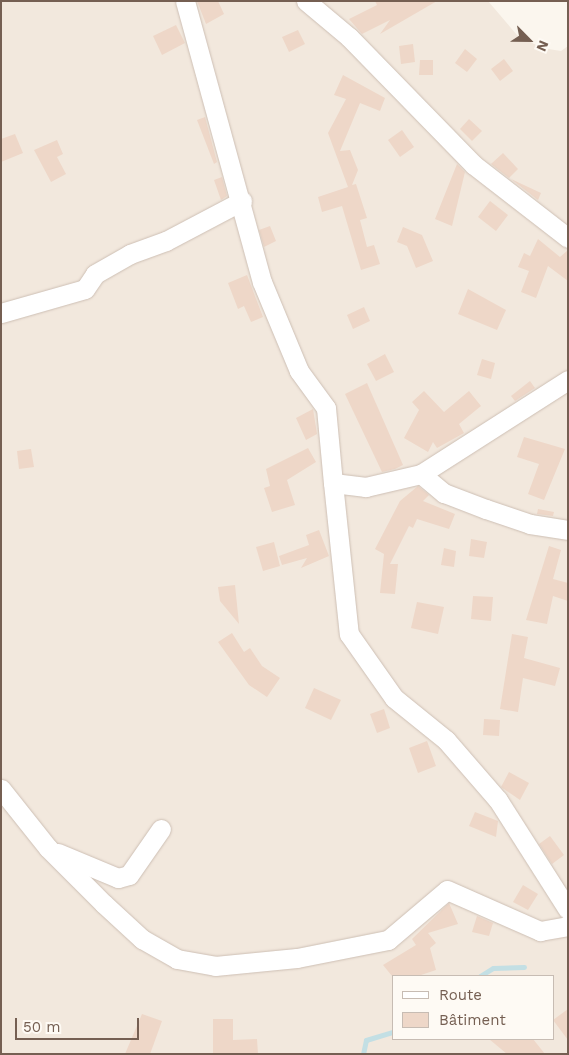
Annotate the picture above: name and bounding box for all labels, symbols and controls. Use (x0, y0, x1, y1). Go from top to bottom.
north arrow (504, 15, 554, 65)
text: N (533, 38, 552, 54)
legend (392, 975, 554, 1040)
text: Route (439, 986, 482, 1004)
scale bar (18, 1008, 141, 1040)
text: Bâtiment (439, 1011, 506, 1029)
text: 50 m (23, 1018, 60, 1036)

